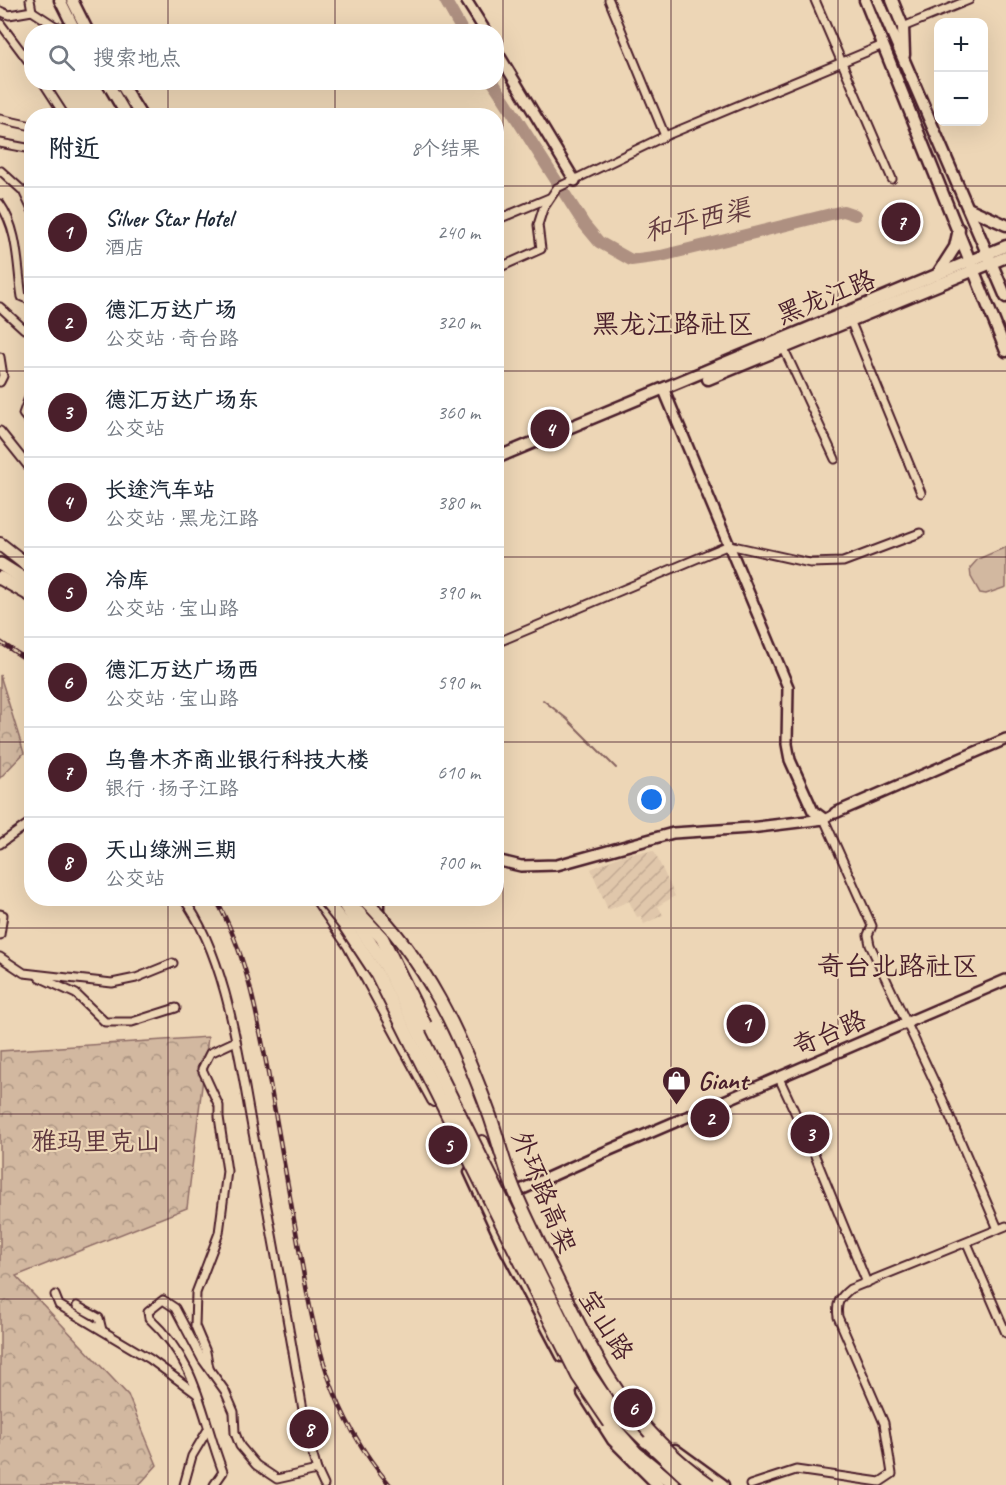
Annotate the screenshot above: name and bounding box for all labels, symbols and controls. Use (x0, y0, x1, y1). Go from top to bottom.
map controls (934, 18, 988, 126)
button: + (934, 18, 988, 72)
search box (24, 24, 504, 90)
icon: search (45, 41, 78, 74)
text: 搜索地点 (93, 44, 181, 72)
button: − (934, 72, 988, 126)
text: 附近 (48, 132, 100, 165)
text: 8个结果 (411, 136, 480, 161)
water label: 和平西渠 (641, 191, 755, 249)
pin: 7 (882, 200, 920, 244)
text: Silver Star Hotel (105, 205, 233, 233)
text: 1 (63, 220, 72, 245)
text: 240 m (437, 220, 480, 245)
text: 酒店 (105, 235, 145, 260)
street label: 黑龙江路 (772, 262, 880, 332)
text: 德汇万达广场 (105, 296, 237, 324)
district label: 黑龙江路社区 (592, 307, 754, 341)
text: 2 (63, 310, 72, 335)
text: 320 m (437, 310, 480, 335)
text: 公交站 · 奇台路 (105, 326, 238, 351)
text: 德汇万达广场东 (105, 386, 259, 414)
text: 3 (63, 400, 72, 425)
text: 360 m (437, 400, 480, 425)
pin: 4 (530, 406, 570, 452)
text: 公交站 (105, 416, 165, 441)
text: 长途汽车站 (105, 476, 215, 504)
text: 4 (63, 490, 72, 515)
text: 380 m (437, 490, 480, 515)
text: 公交站 · 黑龙江路 (105, 506, 258, 531)
text: 冷库 (105, 566, 149, 594)
text: 5 (63, 580, 72, 605)
text: 390 m (437, 580, 480, 605)
text: 公交站 · 宝山路 (105, 596, 238, 621)
text: 德汇万达广场西 (105, 656, 259, 684)
text: 6 (63, 670, 72, 695)
text: 590 m (437, 670, 480, 695)
text: 公交站 · 宝山路 (105, 686, 238, 711)
text: 乌鲁木齐商业银行科技大楼 (105, 746, 369, 774)
text: 7 (63, 760, 72, 785)
text: 610 m (437, 760, 480, 785)
text: 银行 · 扬子江路 (105, 776, 238, 801)
your location (637, 785, 666, 814)
text: 天山绿洲三期 (105, 836, 237, 864)
text: 8 (63, 850, 72, 875)
text: 700 m (437, 850, 480, 875)
text: 公交站 (105, 866, 165, 891)
district label: 奇台北路社区 (817, 949, 979, 983)
pin: 1 (726, 1002, 766, 1046)
street label: 奇台路 (787, 1003, 871, 1063)
shop icon: Giant (661, 1064, 693, 1106)
place label: Giant (698, 1064, 751, 1097)
pin: 2 (690, 1096, 730, 1140)
pin: 3 (790, 1112, 830, 1156)
pin: 5 (428, 1122, 468, 1168)
park label: 雅玛里克山 (31, 1125, 161, 1158)
street label: 外环路高架 (504, 1126, 584, 1258)
street label: 宝山路 (571, 1283, 641, 1367)
pin: 6 (614, 1386, 652, 1430)
pin: 8 (290, 1406, 328, 1452)

